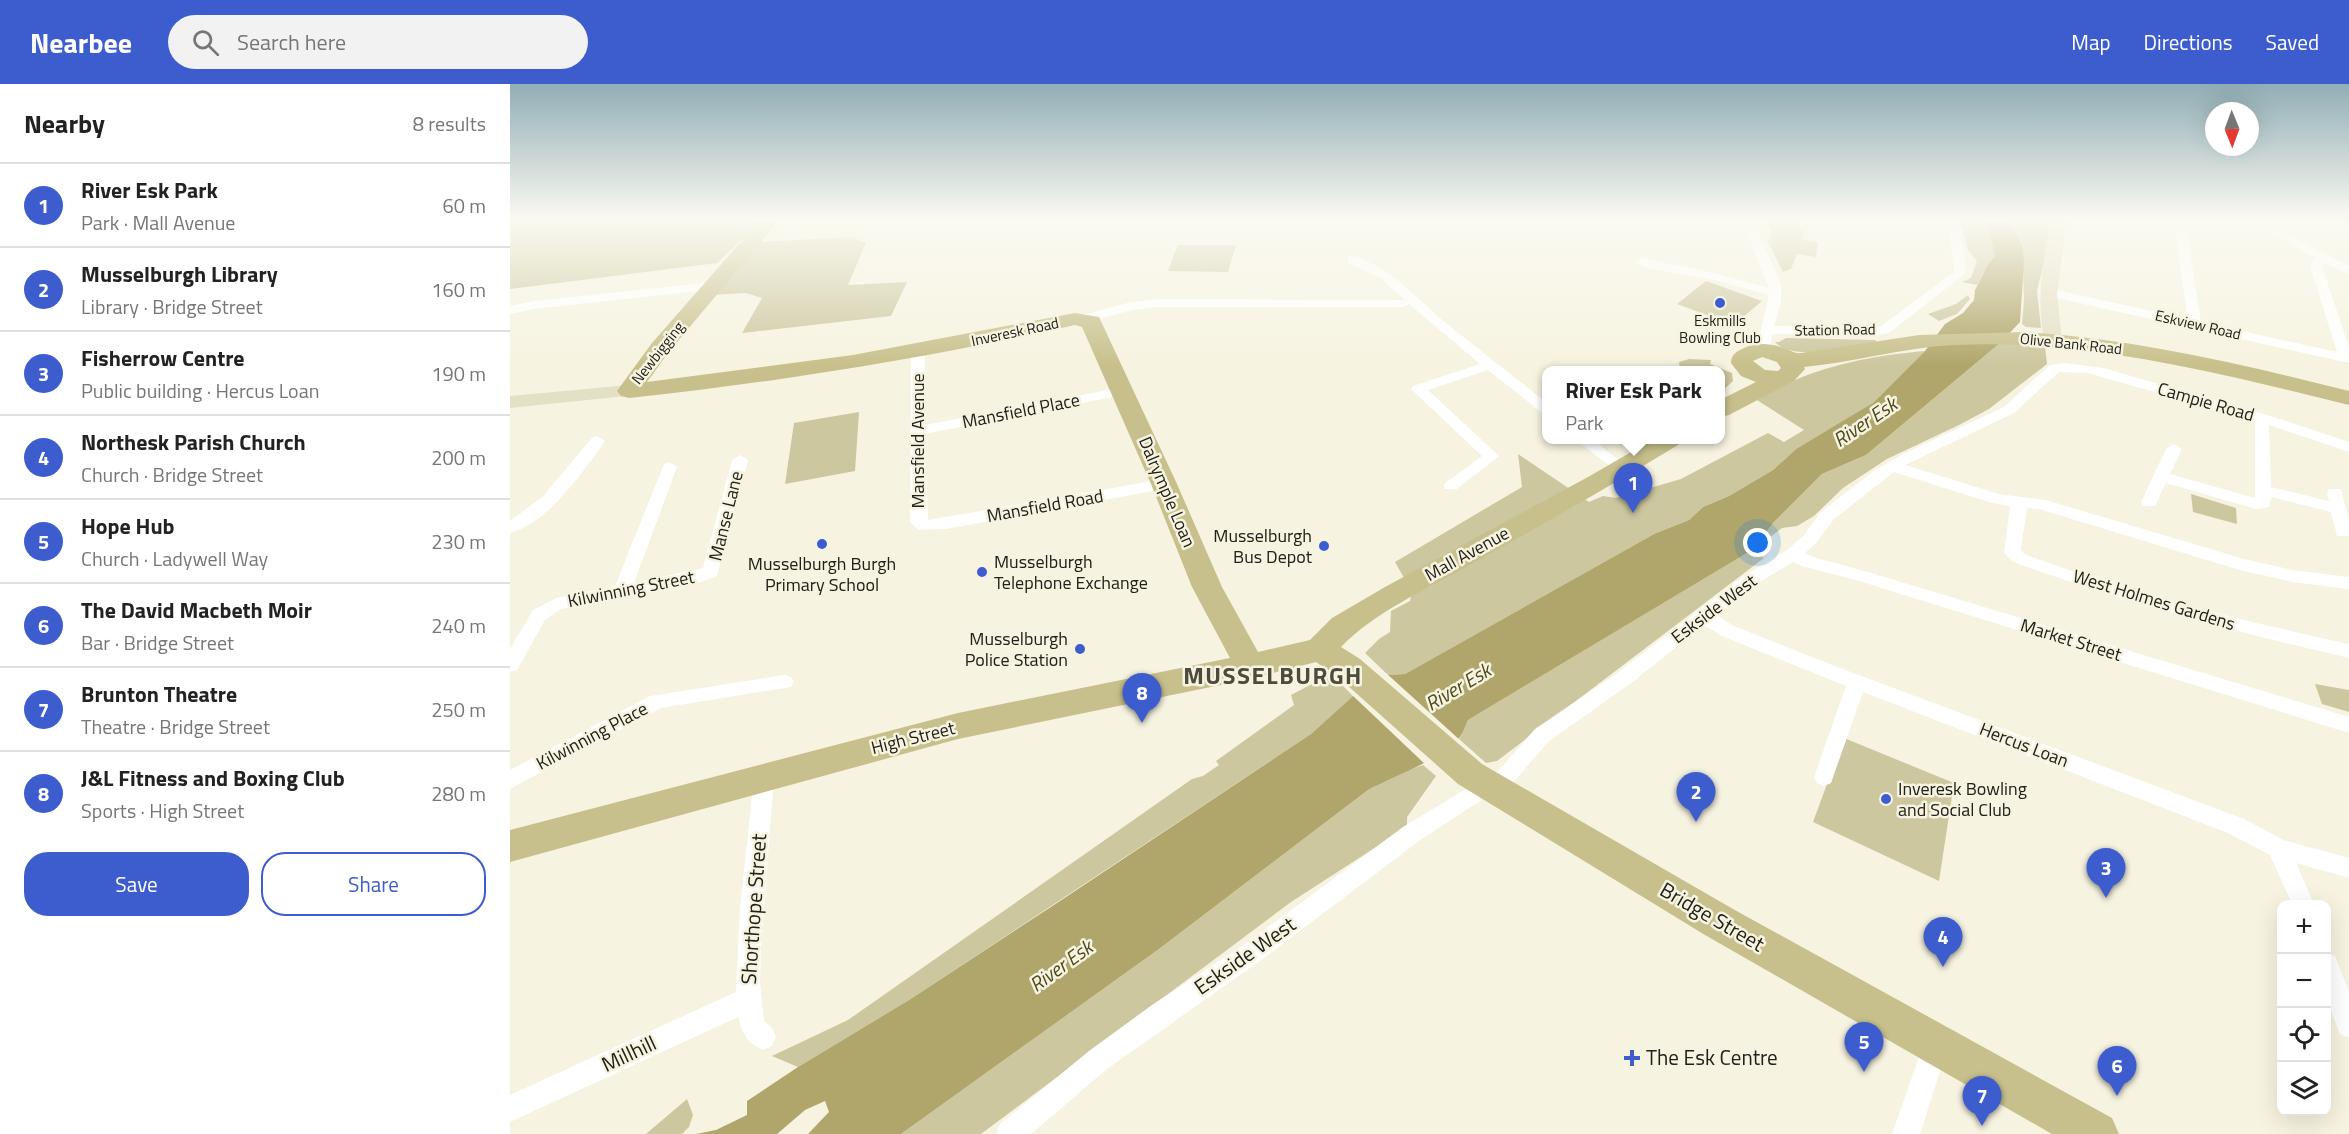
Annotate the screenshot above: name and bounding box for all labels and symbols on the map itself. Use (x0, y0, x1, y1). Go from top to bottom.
north arrow (2205, 102, 2259, 156)
marker: Eskmills Bowling Club (1713, 296, 1727, 310)
street label: Eskview Road (2153, 303, 2243, 346)
place label: Eskmills Bowling Club (1679, 309, 1761, 349)
street label: Inveresk Road (969, 311, 1061, 352)
street label: Newbigging (626, 316, 690, 389)
street label: Station Road (1794, 317, 1876, 342)
street label: Olive Bank Road (2019, 327, 2123, 360)
street label: Mansfield Avenue (904, 373, 931, 509)
street label: Campie Road (2155, 375, 2258, 428)
street label: Mansfield Place (960, 386, 1082, 435)
water label: River Esk (1826, 387, 1905, 455)
street label: Dalrymple Loan (1132, 432, 1203, 551)
pin: 1 (1614, 464, 1652, 513)
street label: Manse Lane (701, 468, 750, 564)
street label: Mansfield Road (985, 482, 1105, 529)
street label: Mall Avenue (1420, 519, 1514, 588)
place label: Musselburgh Bus Depot (1213, 522, 1313, 570)
your location (1743, 528, 1772, 557)
marker: Musselburgh Burgh Primary School (815, 537, 829, 551)
marker: Musselburgh Bus Depot (1317, 539, 1331, 553)
place label: Musselburgh Telephone Exchange (994, 548, 1148, 596)
place label: Musselburgh Burgh Primary School (748, 550, 896, 598)
street label: West Holmes Gardens (2070, 562, 2239, 637)
street label: Kilwinning Street (565, 563, 697, 614)
marker: Musselburgh Telephone Exchange (975, 565, 989, 579)
street label: Eskside West (1665, 567, 1763, 650)
street label: Market Street (2017, 611, 2126, 668)
place label: Musselburgh Police Station (965, 625, 1068, 673)
marker: Musselburgh Police Station (1073, 642, 1087, 656)
water label: River Esk (1419, 654, 1498, 718)
district label: MUSSELBURGH (1183, 657, 1363, 693)
pin: 8 (1122, 674, 1162, 723)
street label: Kilwinning Place (531, 695, 652, 776)
street label: High Street (868, 714, 958, 761)
street label: Hercus Loan (1976, 715, 2073, 774)
pin: 2 (1676, 772, 1716, 822)
place label: Inveresk Bowling and Social Club (1898, 775, 2027, 823)
marker: Inveresk Bowling and Social Club (1879, 792, 1893, 806)
street label: Shorthope Street (732, 832, 774, 985)
pin: 3 (2086, 848, 2126, 898)
street label: Bridge Street (1654, 873, 1771, 959)
street label: Eskside West (1187, 908, 1302, 1002)
pin: 4 (1924, 918, 1962, 967)
water label: River Esk (1023, 931, 1101, 999)
pin: 5 (1844, 1022, 1884, 1072)
street label: Millhill (596, 1026, 661, 1080)
place label: The Esk Centre (1646, 1041, 1778, 1073)
pin: 6 (2098, 1046, 2136, 1096)
marker: The Esk Centre (1623, 1049, 1641, 1067)
pin: 7 (1962, 1076, 2002, 1126)

